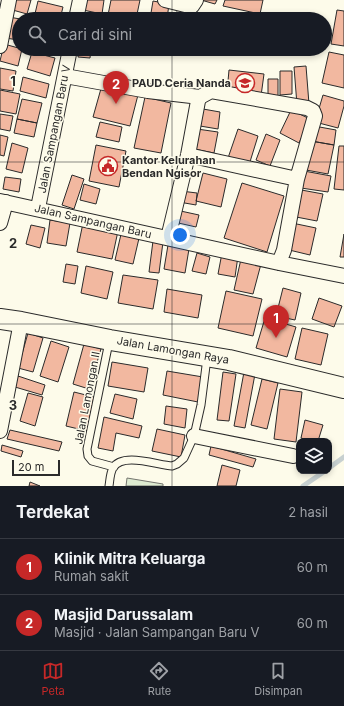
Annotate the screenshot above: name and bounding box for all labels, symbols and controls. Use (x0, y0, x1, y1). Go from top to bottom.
search box (12, 12, 332, 56)
icon: search (26, 23, 48, 45)
text: Cari di sini (58, 25, 132, 44)
street label: Jalan Sampangan Baru V (35, 63, 73, 194)
pin: 2 (103, 71, 129, 104)
school or university icon: PAUD Ceria Nanda (234, 72, 256, 94)
text: 1 (10, 73, 16, 89)
place label: PAUD Ceria Nanda (132, 76, 231, 90)
place label: Kantor Kelurahan Bendan Ngisor (122, 153, 216, 180)
public building icon: Kantor Kelurahan Bendan Ngisor (97, 155, 119, 177)
street label: Jalan Sampangan Baru (33, 201, 153, 241)
your location (170, 225, 190, 245)
text: 2 (9, 235, 17, 251)
pin: 1 (263, 305, 289, 338)
street label: Jalan Lamongan Raya (116, 333, 230, 367)
street label: Jalan Lamongan II (71, 350, 103, 446)
text: 3 (9, 397, 17, 413)
map controls (296, 438, 332, 474)
button: layers (296, 438, 332, 474)
scale bar (12, 458, 60, 477)
text: 20 m (18, 460, 44, 474)
text: Terdekat (16, 502, 89, 522)
text: 2 hasil (288, 504, 328, 520)
text: Klinik Mitra Keluarga (54, 549, 205, 568)
text: 1 (26, 559, 32, 575)
text: 60 m (297, 559, 328, 575)
text: Rumah sakit (54, 568, 129, 584)
text: Masjid Darussalam (54, 605, 193, 624)
text: 2 (25, 615, 33, 631)
text: 60 m (297, 615, 328, 631)
text: Masjid · Jalan Sampangan Baru V (54, 624, 259, 640)
tab: Peta (42, 660, 65, 698)
tab: Rute (148, 660, 171, 698)
tab: Disimpan (254, 660, 302, 698)

